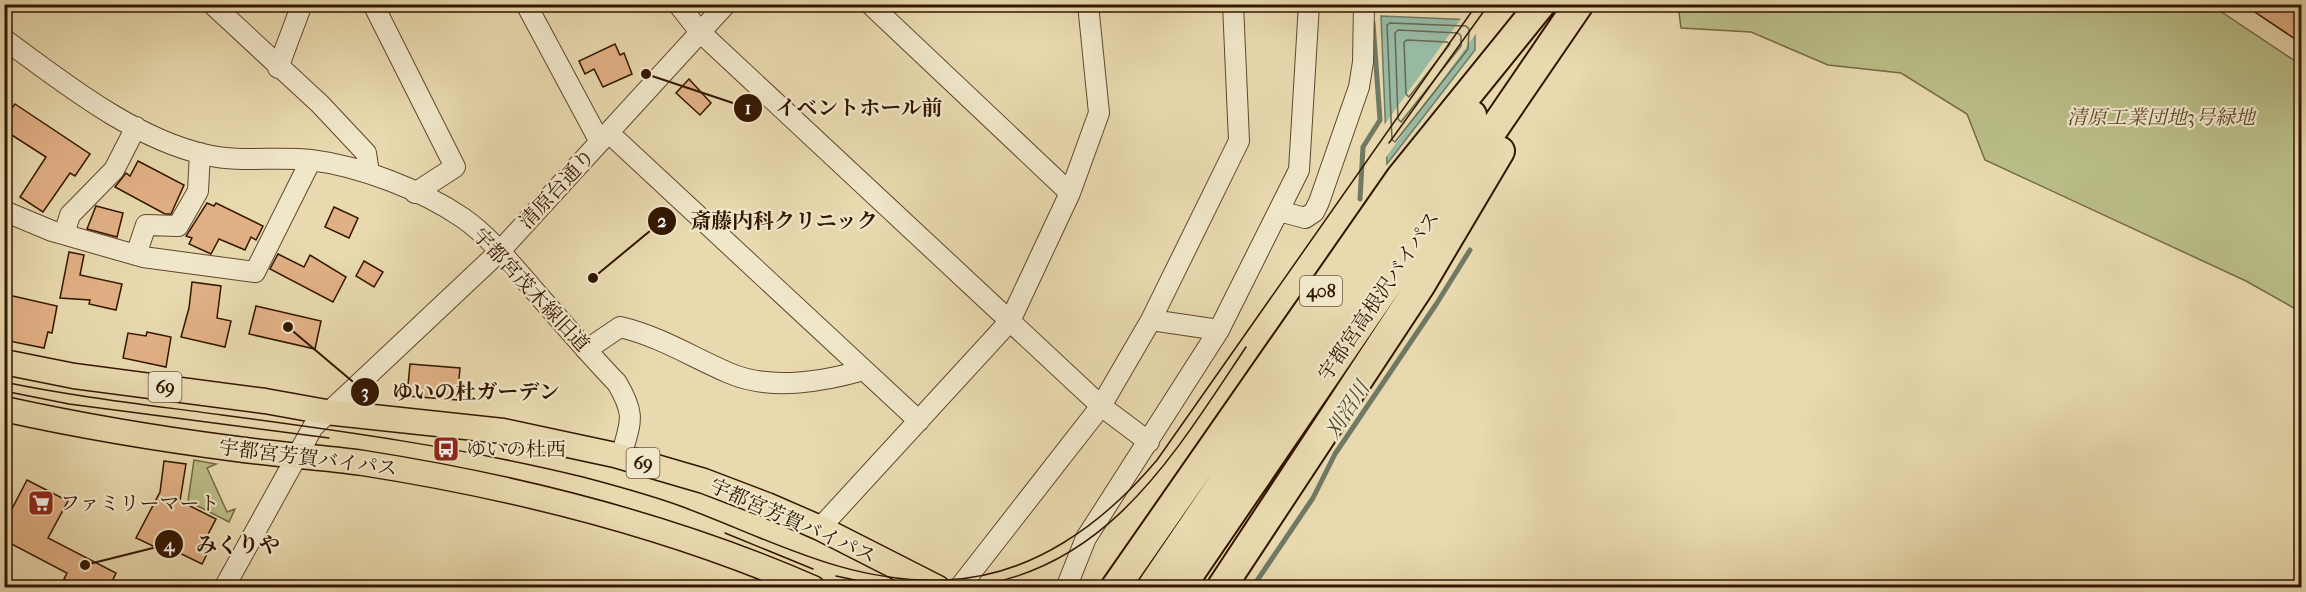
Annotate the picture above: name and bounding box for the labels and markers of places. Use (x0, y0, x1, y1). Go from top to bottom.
callout: イベントホール前 (733, 88, 955, 127)
callout: 斎藤内科クリニック (647, 202, 890, 241)
callout: ゆいの杜ガーデン (350, 372, 572, 411)
bus stop icon: ゆいの杜西 (431, 434, 461, 464)
place label: ゆいの杜西 (466, 438, 566, 461)
supermarket icon: ファミリーマート (26, 488, 56, 518)
place label: ファミリーマート (60, 492, 220, 515)
callout: みくりや (154, 525, 292, 564)

